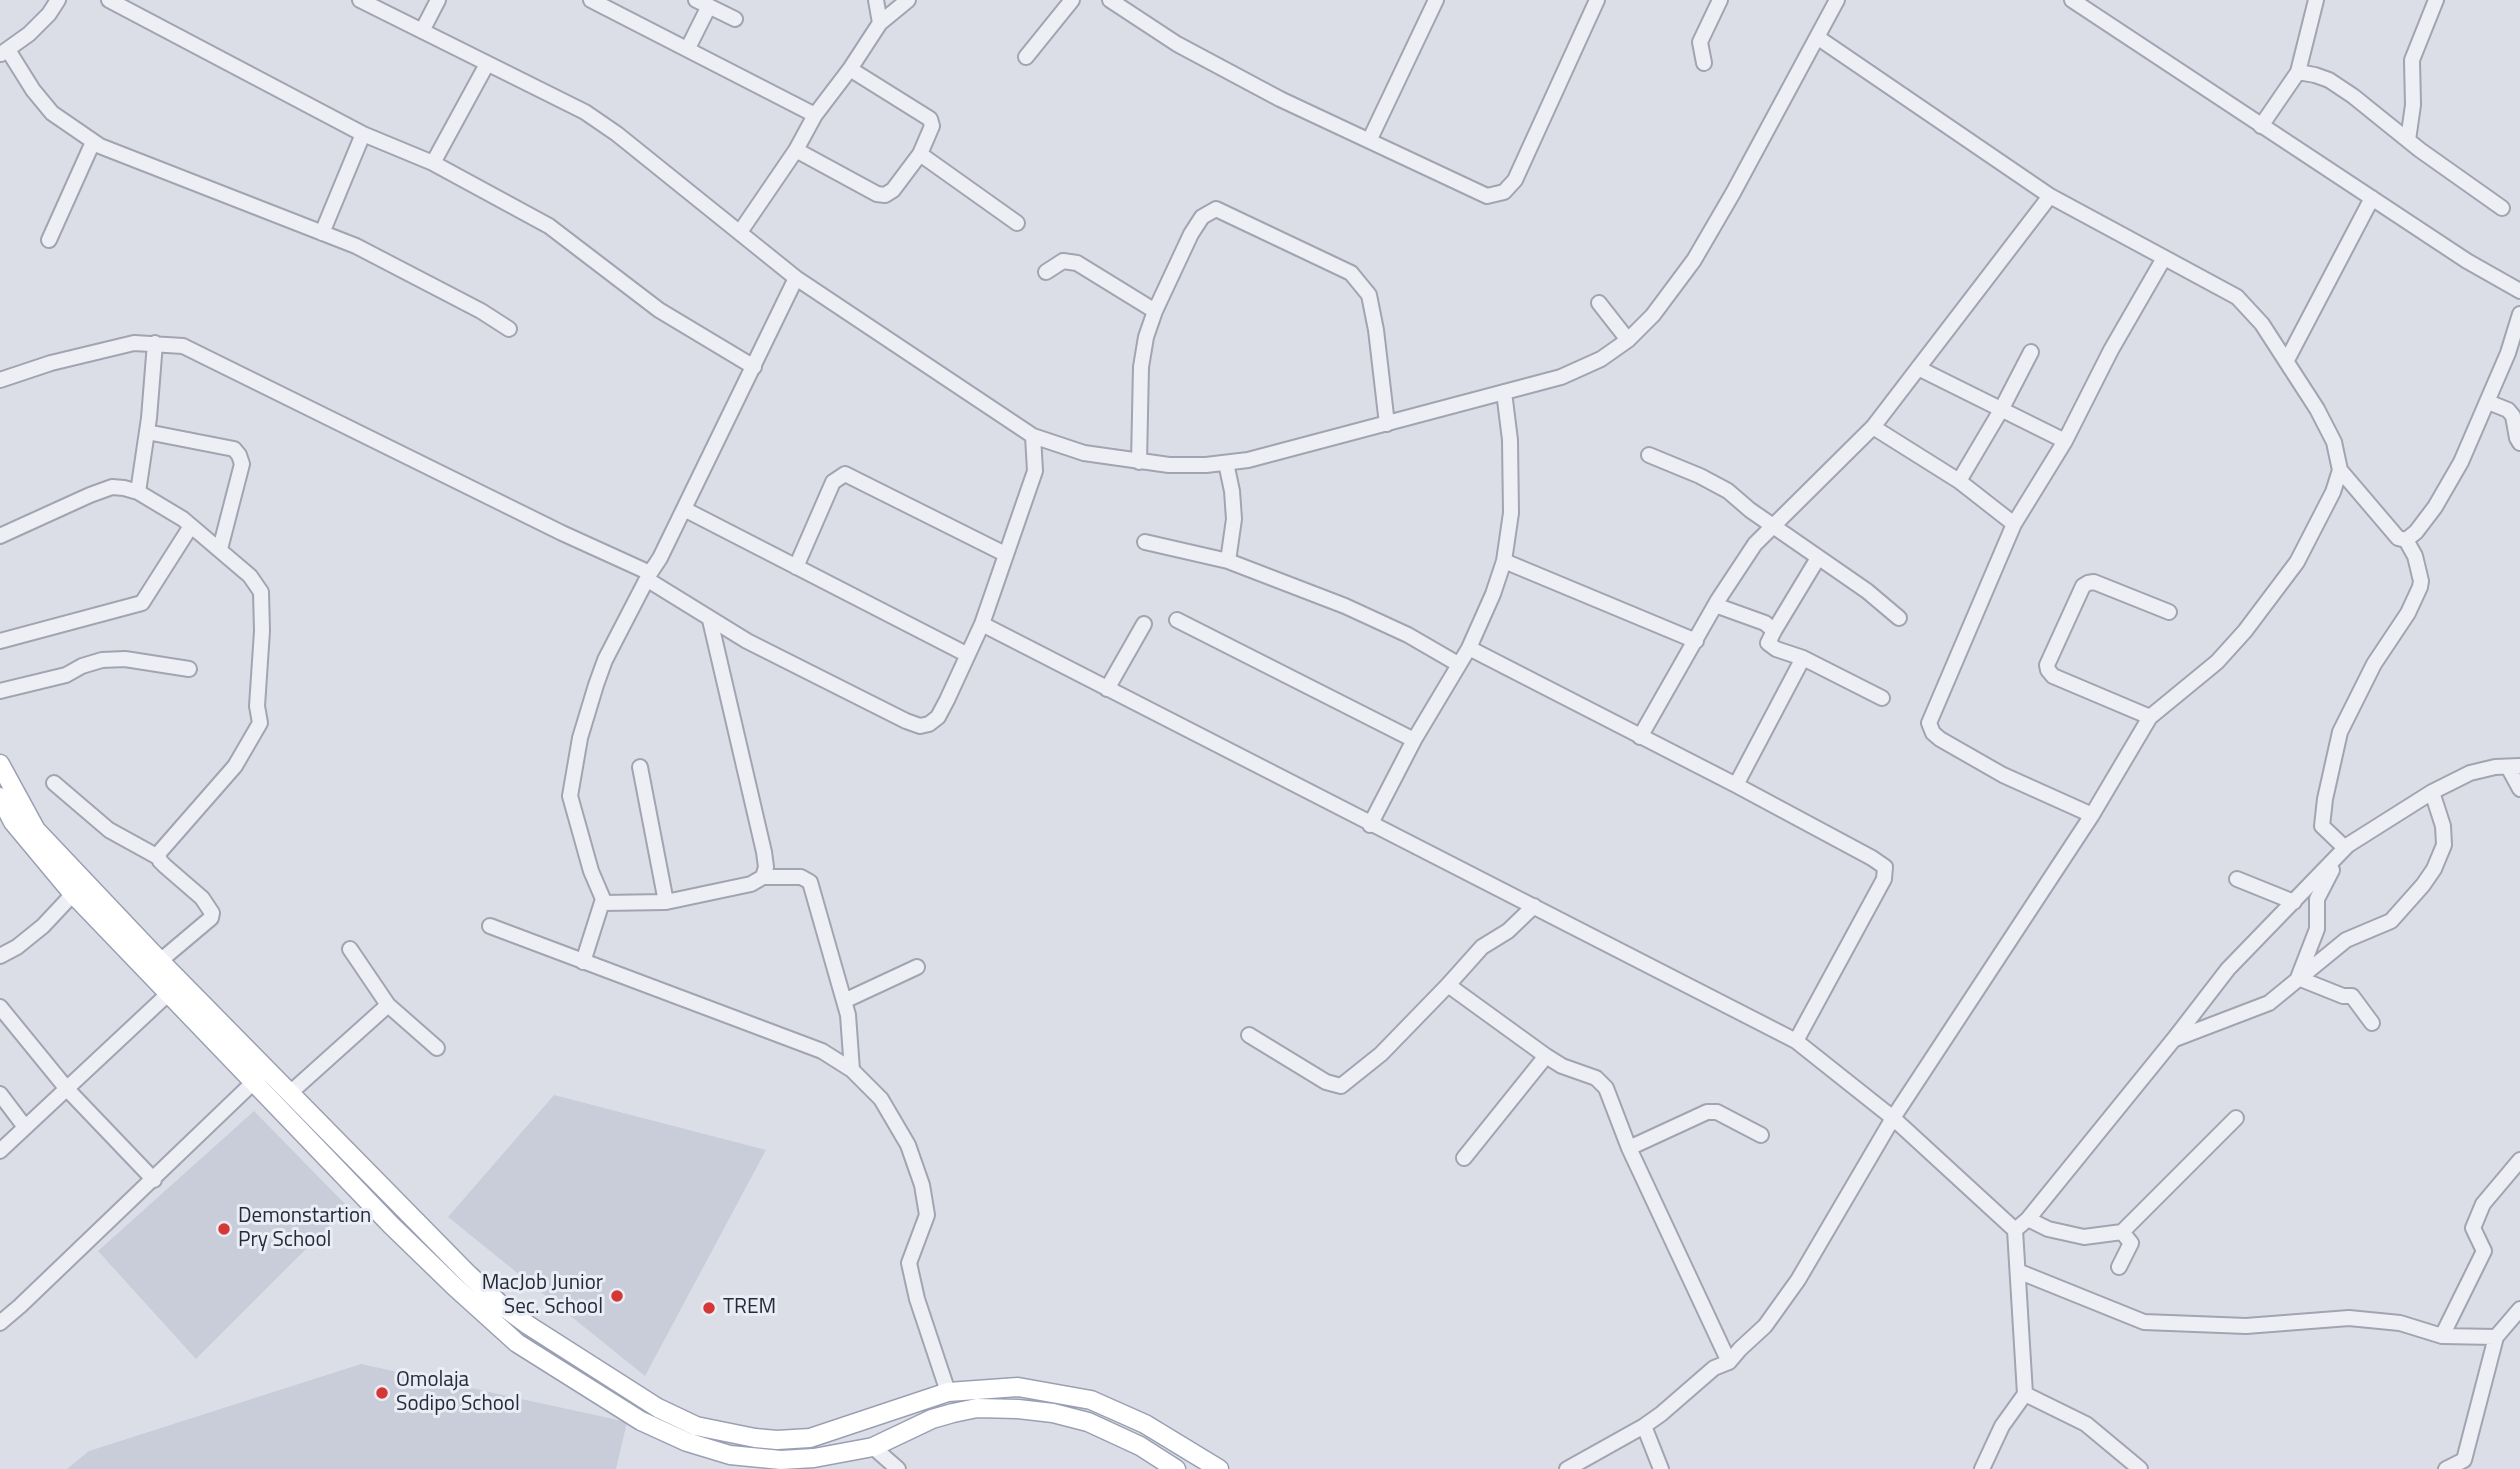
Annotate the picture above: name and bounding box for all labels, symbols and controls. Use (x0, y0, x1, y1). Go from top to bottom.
place label: Demonstartion Pry School (238, 1204, 371, 1254)
marker: Demonstartion Pry School (216, 1221, 232, 1237)
place label: MacJob Junior Sec. School (482, 1271, 603, 1321)
marker: MacJob Junior Sec. School (609, 1288, 625, 1304)
place label: TREM (723, 1295, 776, 1321)
marker: TREM (701, 1300, 717, 1316)
place label: Omolaja Sodipo School (396, 1368, 520, 1418)
marker: Omolaja Sodipo School (374, 1385, 390, 1401)

